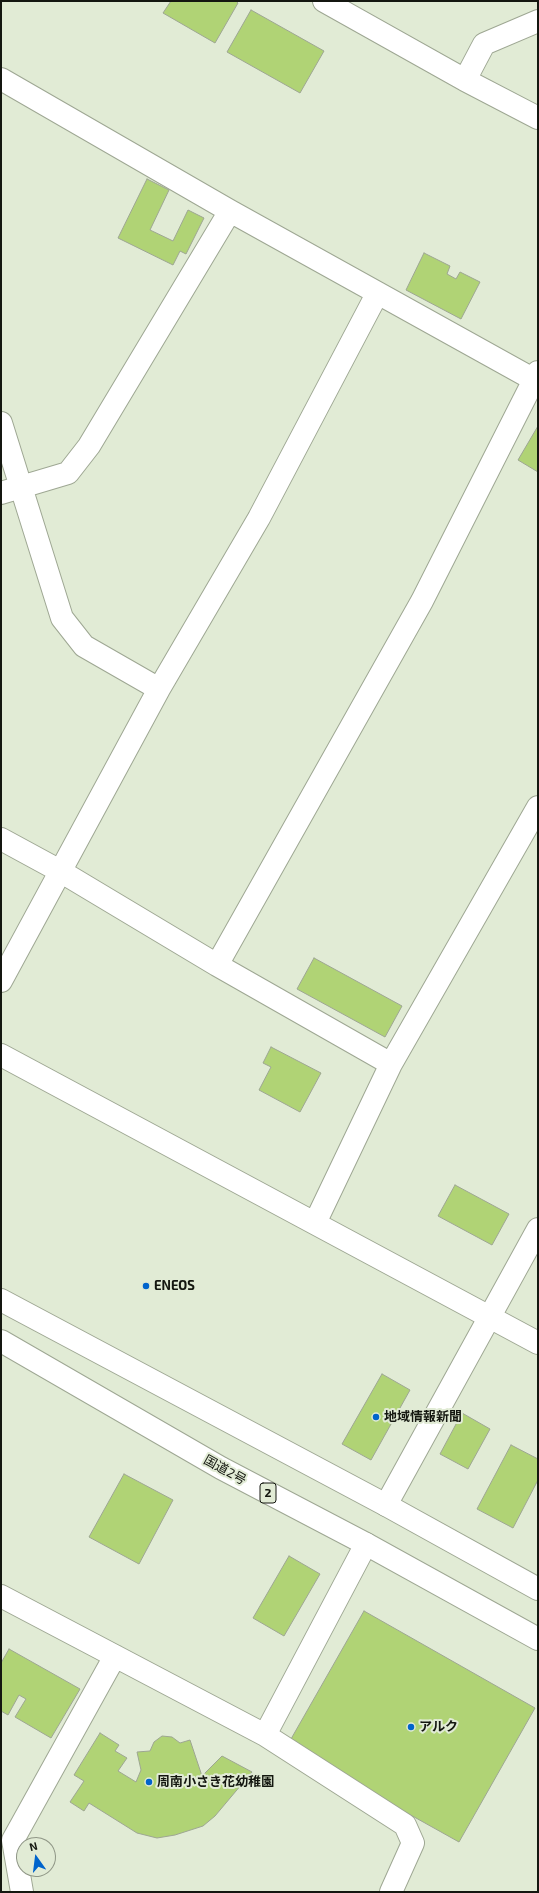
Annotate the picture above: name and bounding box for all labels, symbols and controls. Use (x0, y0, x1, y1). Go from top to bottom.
place label: ENEOS (154, 1278, 195, 1294)
marker: ENEOS (141, 1281, 151, 1291)
place label: 地域情報新聞 (384, 1409, 462, 1425)
marker: 地域情報新聞 (371, 1412, 381, 1422)
street label: 国道2号 (201, 1452, 249, 1488)
road number: 2 (260, 1483, 276, 1503)
place label: アルク (419, 1719, 458, 1735)
marker: アルク (406, 1722, 416, 1732)
place label: 周南小さき花幼稚園 (157, 1774, 274, 1790)
marker: 周南小さき花幼稚園 (144, 1777, 154, 1787)
north arrow (16, 1837, 56, 1877)
text: N (28, 1839, 39, 1853)

